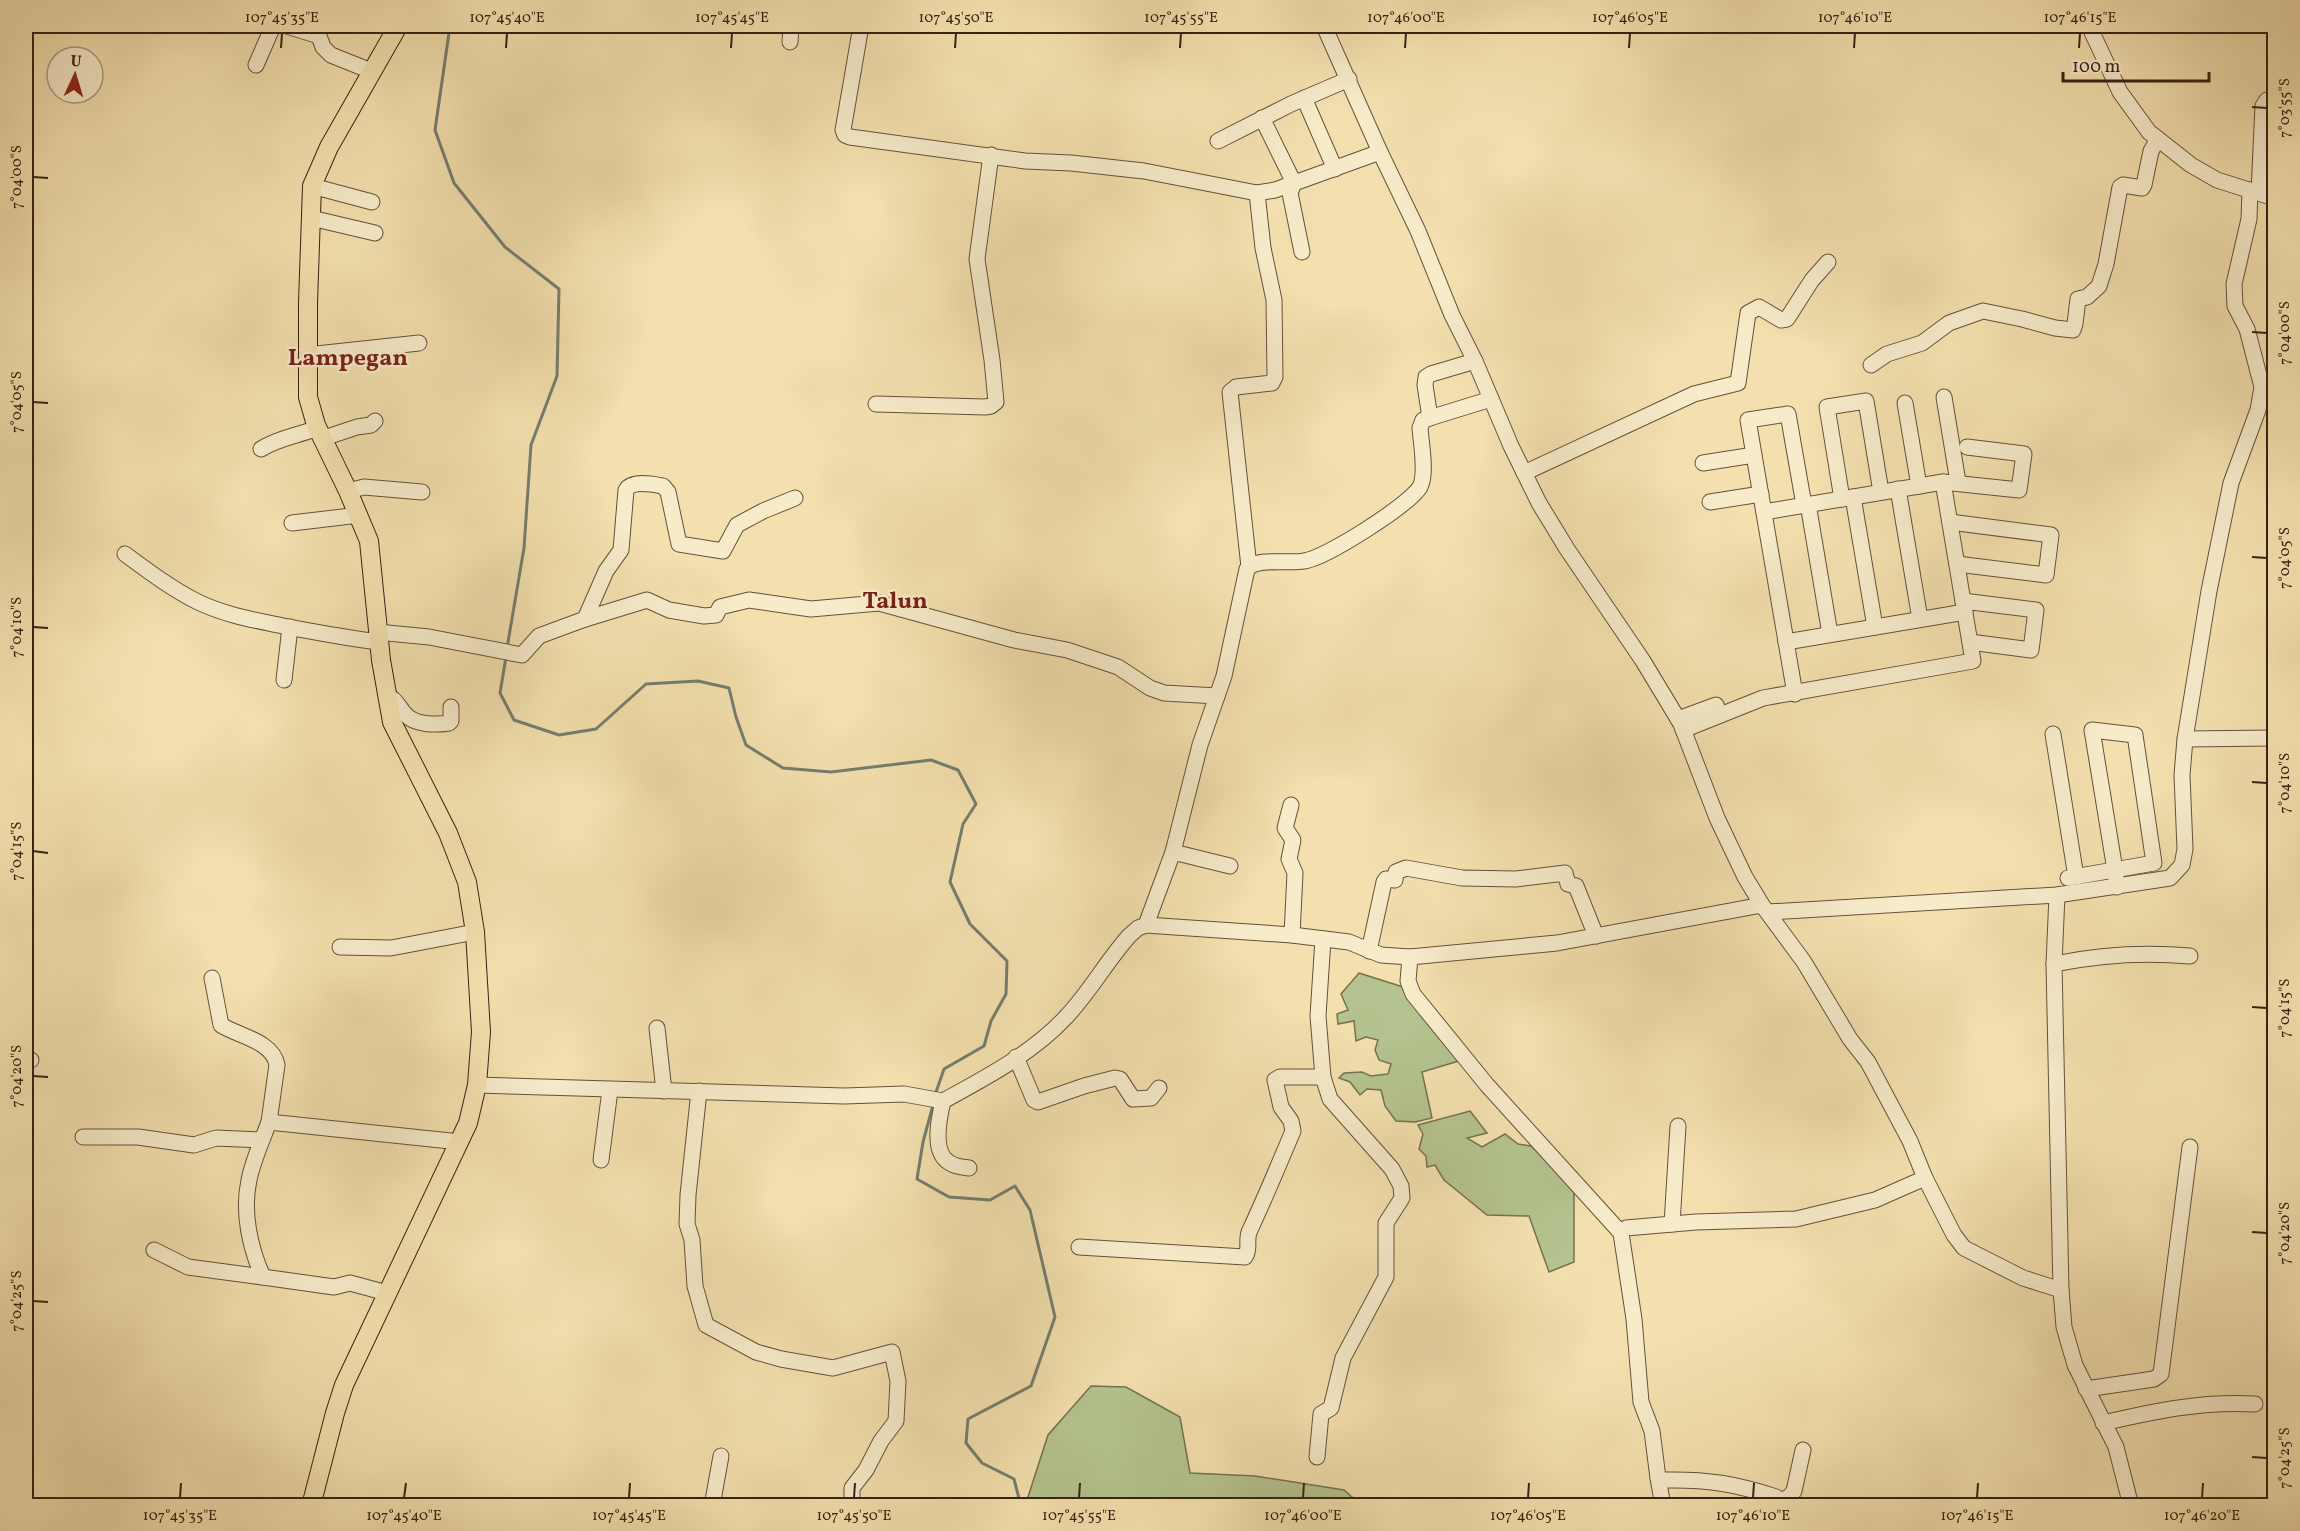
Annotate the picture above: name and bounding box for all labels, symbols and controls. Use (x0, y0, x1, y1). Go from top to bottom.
text: 107°45'35"E (245, 8, 319, 29)
text: 107°45'40"E (469, 8, 545, 29)
text: 107°45'45"E (695, 8, 769, 29)
text: 107°45'50"E (918, 8, 994, 29)
text: 107°45'55"E (1144, 8, 1218, 29)
text: 107°46'00"E (1367, 8, 1445, 29)
text: 107°46'05"E (1592, 8, 1668, 29)
text: 107°46'10"E (1818, 8, 1892, 29)
text: 107°46'15"E (2043, 8, 2117, 29)
north arrow (45, 45, 105, 105)
scale bar (2063, 45, 2208, 83)
text: U (70, 51, 82, 73)
text: 100 m (2072, 55, 2121, 80)
text: 7°03'55"S (2275, 78, 2296, 138)
text: 7°04'00"S (7, 145, 28, 209)
text: 7°04'00"S (2275, 301, 2296, 365)
district label: Lampegan (288, 342, 408, 376)
text: 7°04'05"S (7, 371, 28, 433)
text: 7°04'05"S (2275, 527, 2296, 589)
district label: Talun (862, 585, 928, 619)
text: 7°04'10"S (7, 597, 28, 657)
text: 7°04'10"S (2275, 753, 2296, 813)
text: 7°04'15"S (7, 821, 28, 881)
text: 7°04'15"S (2275, 978, 2296, 1038)
text: 7°04'20"S (7, 1045, 28, 1107)
text: 7°04'20"S (2275, 1202, 2296, 1264)
text: 7°04'25"S (7, 1270, 28, 1332)
text: 7°04'25"S (2275, 1427, 2296, 1489)
text: 107°45'35"E (143, 1506, 217, 1527)
text: 107°45'40"E (366, 1506, 442, 1527)
text: 107°45'45"E (592, 1506, 666, 1527)
text: 107°45'50"E (816, 1506, 892, 1527)
text: 107°45'55"E (1042, 1506, 1116, 1527)
text: 107°46'00"E (1264, 1506, 1342, 1527)
text: 107°46'05"E (1490, 1506, 1566, 1527)
text: 107°46'10"E (1716, 1506, 1790, 1527)
text: 107°46'15"E (1940, 1506, 2014, 1527)
text: 107°46'20"E (2164, 1506, 2240, 1527)

